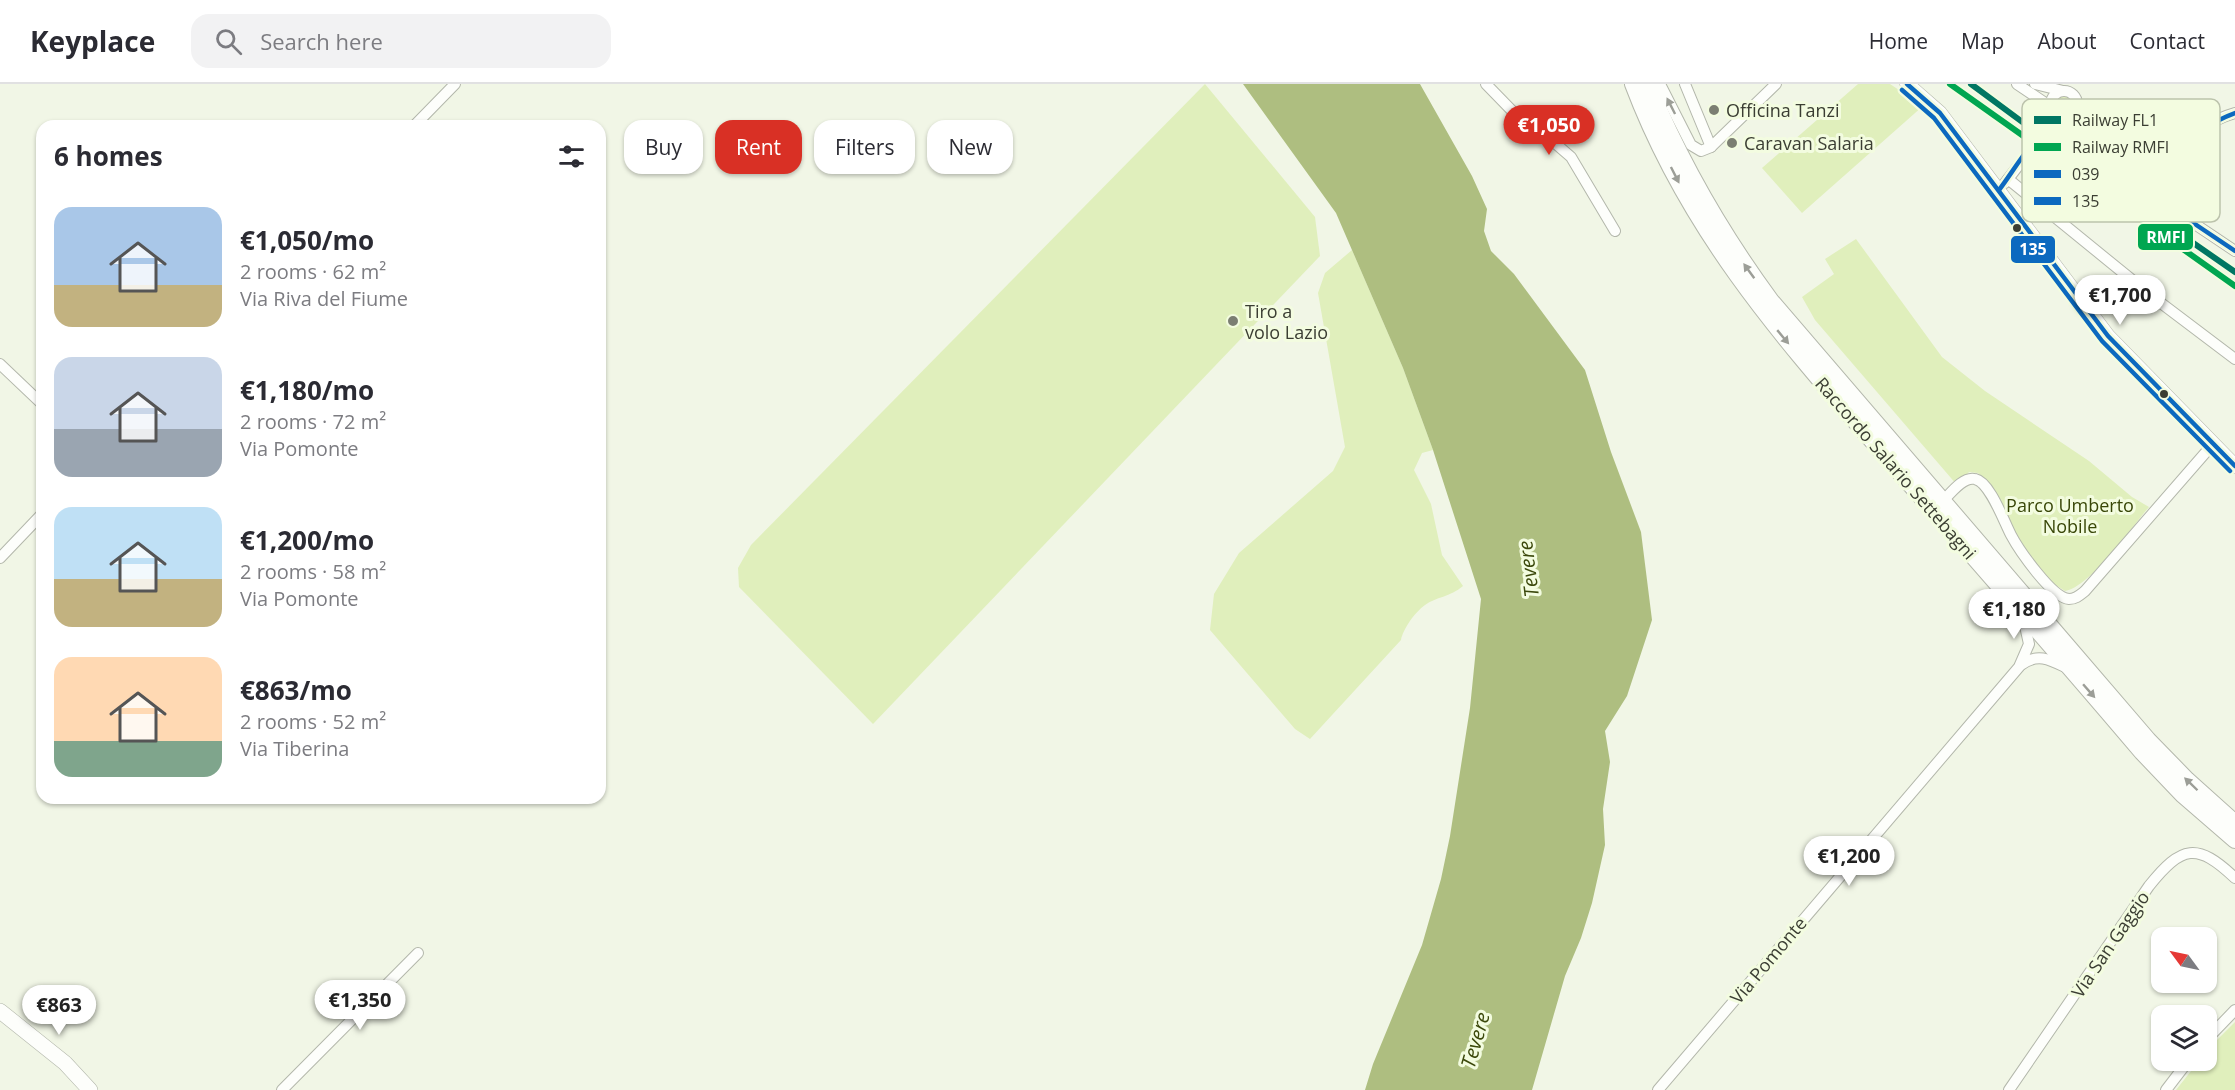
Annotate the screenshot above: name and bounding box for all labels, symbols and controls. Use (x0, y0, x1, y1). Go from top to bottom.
search box (191, 14, 611, 68)
text: Keyplace (30, 22, 155, 60)
icon: search (212, 25, 245, 58)
text: Search here (260, 26, 383, 56)
text: Home (1869, 27, 1928, 55)
text: Map (1961, 27, 2004, 55)
text: About (2037, 27, 2097, 55)
text: Contact (2130, 27, 2205, 55)
one-way arrow (1667, 98, 1676, 115)
place label: Officina Tanzi (1726, 98, 1839, 122)
legend (2022, 99, 2220, 222)
marker: Officina Tanzi (1707, 103, 1721, 117)
pin: €1,050 (1500, 105, 1598, 156)
text: Railway FL1 (2072, 109, 2158, 131)
text: €1,050 (1518, 111, 1580, 138)
chip: Buy (624, 120, 703, 174)
chip: Rent (715, 120, 802, 174)
chip: Filters (814, 120, 915, 174)
chip: New (927, 120, 1013, 174)
place label: Caravan Salaria (1744, 131, 1874, 155)
marker: Caravan Salaria (1725, 136, 1739, 150)
text: Railway RMFI (2072, 136, 2169, 158)
text: 6 homes (54, 138, 163, 174)
icon: filters (555, 140, 588, 173)
text: 039 (2072, 163, 2099, 185)
one-way arrow (1670, 167, 1680, 184)
text: 135 (2072, 190, 2099, 212)
text: €1,050/mo (240, 222, 374, 258)
unlabelled marker (2011, 222, 2023, 234)
line badge: RMFI (2137, 223, 2194, 251)
text: RMFI (2146, 226, 2186, 248)
icon: home (102, 231, 174, 303)
line badge: 135 (2010, 235, 2056, 264)
text: 135 (2019, 238, 2047, 260)
text: 2 rooms · 62 m² (240, 258, 386, 285)
one-way arrow (1743, 263, 1755, 279)
pin: €1,700 (2071, 275, 2169, 326)
text: €1,700 (2089, 281, 2151, 308)
text: Via Riva del Fiume (240, 285, 408, 312)
place label: Tiro a volo Lazio (1245, 299, 1328, 344)
marker: Tiro a volo Lazio (1226, 314, 1240, 328)
one-way arrow (1777, 329, 1790, 345)
text: €1,180/mo (240, 372, 374, 408)
street label: Raccordo Salario Settebagni (1810, 372, 1982, 564)
icon: home (102, 381, 174, 453)
unlabelled marker (2158, 388, 2170, 400)
text: 2 rooms · 72 m² (240, 408, 386, 435)
text: Via Pomonte (240, 435, 359, 462)
park label: Parco Umberto Nobile (2006, 493, 2134, 538)
text: €1,200/mo (240, 522, 374, 558)
icon: home (102, 531, 174, 603)
water label: Tevere (1511, 539, 1545, 599)
text: 2 rooms · 58 m² (240, 558, 386, 585)
text: Via Pomonte (240, 585, 359, 612)
pin: €1,180 (1965, 589, 2063, 640)
text: €1,180 (1983, 595, 2045, 622)
text: €863/mo (240, 672, 352, 708)
icon: home (102, 681, 174, 753)
one-way arrow (2082, 683, 2095, 698)
text: 2 rooms · 52 m² (240, 708, 386, 735)
text: Via Tiberina (240, 735, 349, 762)
one-way arrow (2185, 778, 2199, 792)
pin: €1,200 (1800, 836, 1898, 887)
text: €1,200 (1818, 842, 1880, 869)
street label: Via San Gaggio (2066, 886, 2154, 1002)
street label: Via Pomonte (1725, 911, 1811, 1009)
north arrow (2151, 927, 2217, 993)
map controls (2151, 927, 2217, 1071)
pin: €1,350 (311, 980, 409, 1031)
pin: €863 (23, 985, 95, 1036)
text: €1,350 (329, 986, 391, 1013)
text: €863 (36, 991, 82, 1018)
button: layers (2151, 1005, 2217, 1071)
water label: Tevere (1454, 1009, 1496, 1071)

